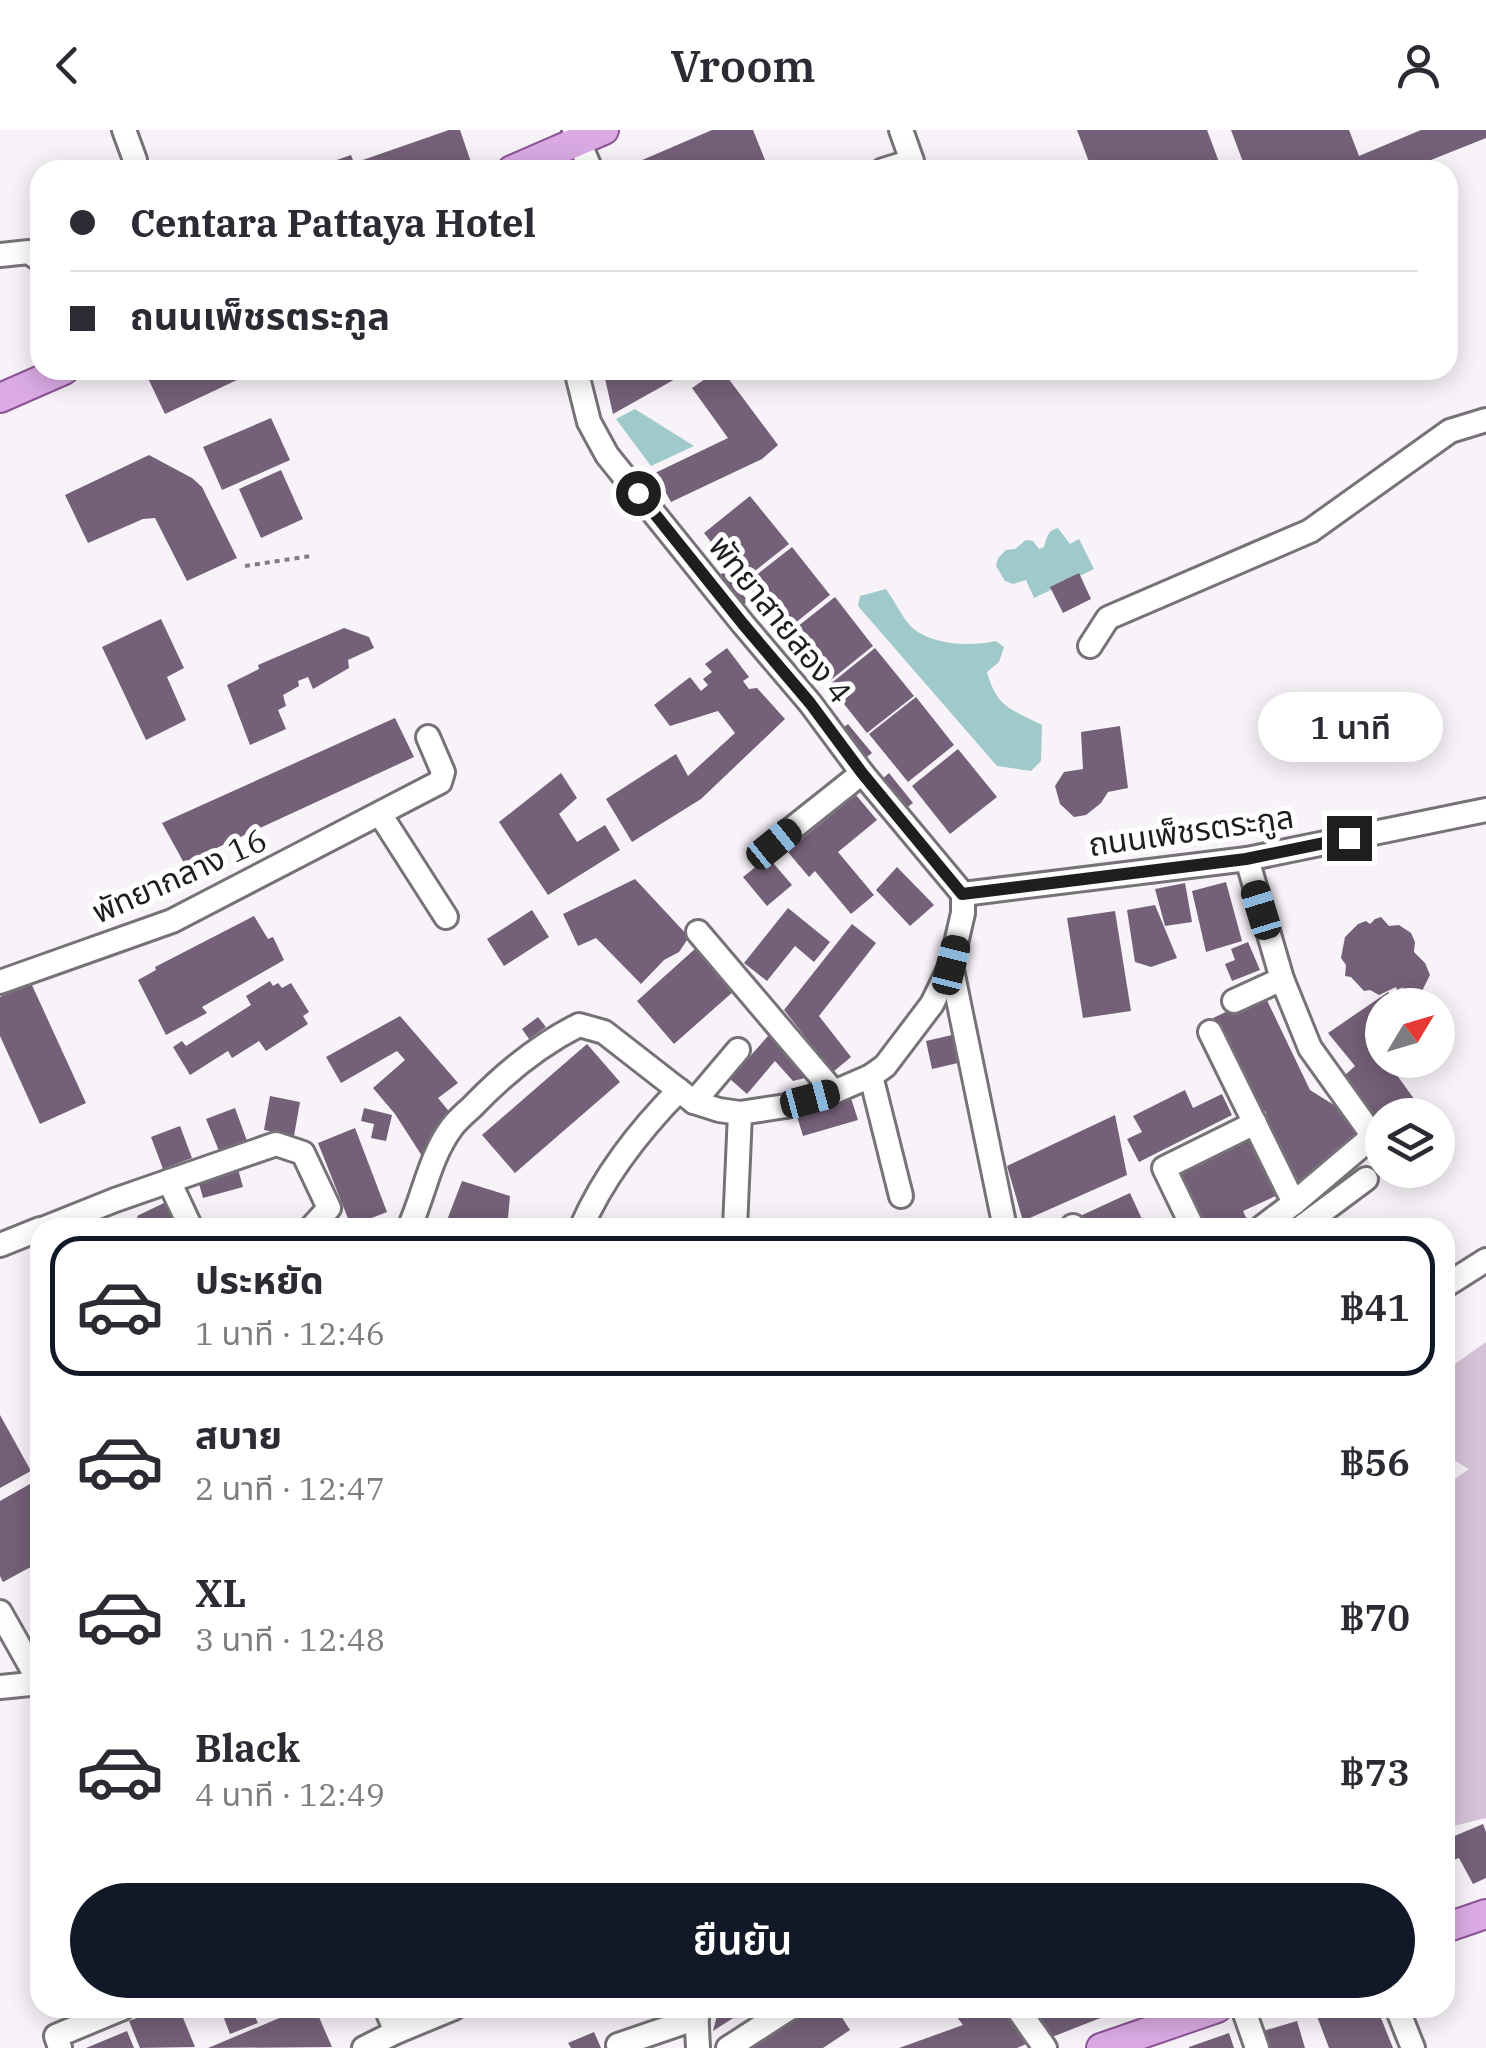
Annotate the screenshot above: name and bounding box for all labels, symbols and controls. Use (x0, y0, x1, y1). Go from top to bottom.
text: Vroom (670, 36, 816, 94)
icon: back (40, 38, 95, 93)
icon: person (1391, 38, 1446, 93)
text: Centara Pattaya Hotel (130, 198, 536, 247)
text: ถนนเพ็ชรตระกูล (130, 291, 390, 340)
route start (616, 471, 661, 516)
street label: พัทยาสายสอง 4 (700, 526, 862, 712)
callout: 1 นาที (1256, 693, 1442, 763)
text: 1 นาที (1310, 706, 1391, 748)
street label: ถนนเพ็ชรตระกูล (1086, 795, 1296, 865)
car (741, 813, 807, 875)
route end (1327, 816, 1372, 861)
street label: พัทยากลาง 16 (85, 818, 273, 932)
car (1238, 877, 1284, 943)
car (929, 932, 973, 998)
north arrow (1365, 988, 1455, 1078)
map controls (1365, 988, 1455, 1188)
car (777, 1077, 843, 1121)
button: layers (1365, 1098, 1455, 1188)
text: ประหยัด (195, 1255, 324, 1304)
icon: car (75, 1261, 165, 1351)
text: ฿41 (1339, 1282, 1410, 1331)
text: 1 นาที · 12:46 (195, 1312, 385, 1354)
text: สบาย (195, 1410, 282, 1459)
icon: car (75, 1416, 165, 1506)
text: ฿56 (1339, 1437, 1410, 1486)
text: 2 นาที · 12:47 (195, 1467, 385, 1509)
text: XL (195, 1568, 246, 1617)
icon: car (75, 1571, 165, 1661)
text: ฿70 (1339, 1592, 1410, 1641)
text: 3 นาที · 12:48 (195, 1618, 385, 1660)
text: Black (195, 1723, 300, 1772)
icon: car (75, 1726, 165, 1816)
text: ฿73 (1339, 1747, 1410, 1796)
text: 4 นาที · 12:49 (195, 1773, 385, 1815)
button: ยืนยัน (70, 1883, 1415, 1998)

